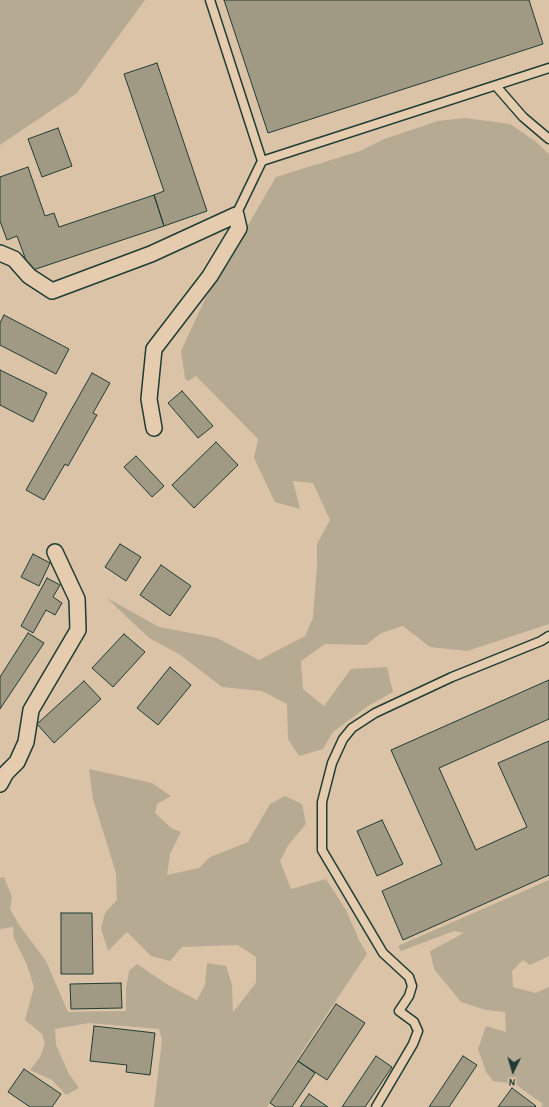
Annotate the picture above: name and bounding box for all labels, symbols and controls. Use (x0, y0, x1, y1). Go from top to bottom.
north arrow (493, 1051, 533, 1091)
text: N (508, 1076, 515, 1090)

